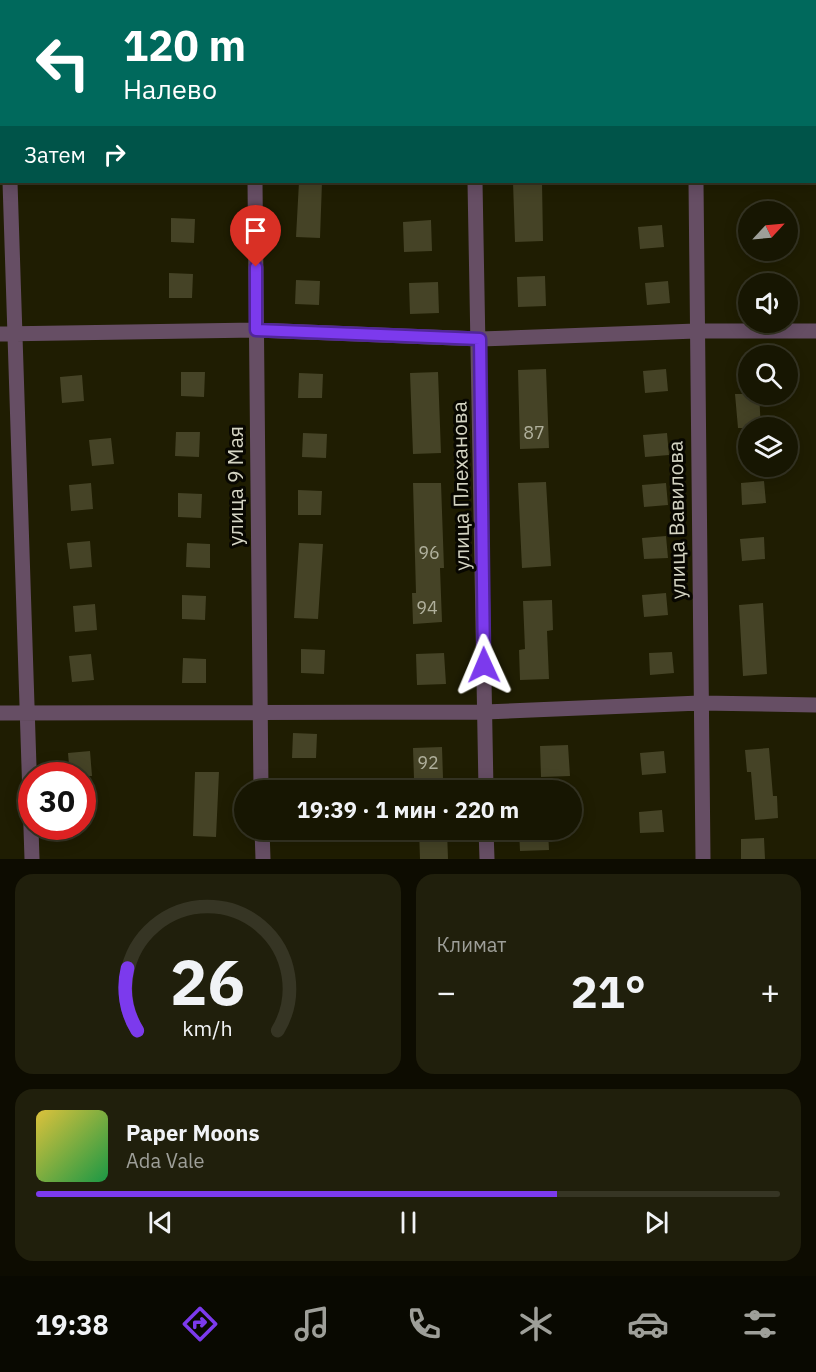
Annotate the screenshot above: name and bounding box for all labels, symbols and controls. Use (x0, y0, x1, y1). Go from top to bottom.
text: 120 m (123, 18, 246, 73)
icon: left (24, 24, 102, 102)
text: Налево (123, 71, 217, 106)
icon: right (98, 138, 131, 171)
text: Затем (24, 140, 86, 169)
north arrow (738, 201, 798, 261)
map controls (738, 201, 798, 477)
pin (230, 205, 281, 267)
icon: arrive (239, 214, 272, 247)
button: sound (738, 273, 798, 333)
button: search (738, 345, 798, 405)
street label: улица Плеханова (445, 401, 475, 571)
button: layers (738, 417, 798, 477)
house number: 87 (523, 421, 545, 444)
street label: улица 9 Мая (221, 426, 249, 546)
street label: улица Вавилова (661, 440, 691, 600)
house number: 96 (418, 541, 440, 564)
house number: 94 (416, 596, 438, 619)
position arrow (452, 633, 516, 697)
house number: 92 (417, 751, 439, 774)
speed limit sign: 30 (18, 762, 96, 840)
text: 19:39 · 1 мин · 220 m (297, 795, 519, 824)
text: Климат (437, 931, 507, 958)
text: 26 (170, 941, 245, 1022)
text: 21° (571, 962, 646, 1020)
text: − (437, 970, 456, 1013)
text: + (760, 970, 780, 1013)
text: km/h (183, 1014, 233, 1042)
text: Paper Moons (126, 1118, 259, 1147)
text: Ada Vale (126, 1147, 205, 1174)
icon: previous (144, 1206, 177, 1239)
icon: pause (392, 1206, 425, 1239)
icon: next (640, 1206, 673, 1239)
icon: directions (179, 1303, 221, 1345)
icon: music (291, 1303, 333, 1345)
icon: phone (403, 1303, 445, 1345)
icon: climate (515, 1303, 557, 1345)
icon: car (627, 1303, 669, 1345)
icon: filters (739, 1303, 781, 1345)
text: 19:38 (35, 1307, 109, 1342)

